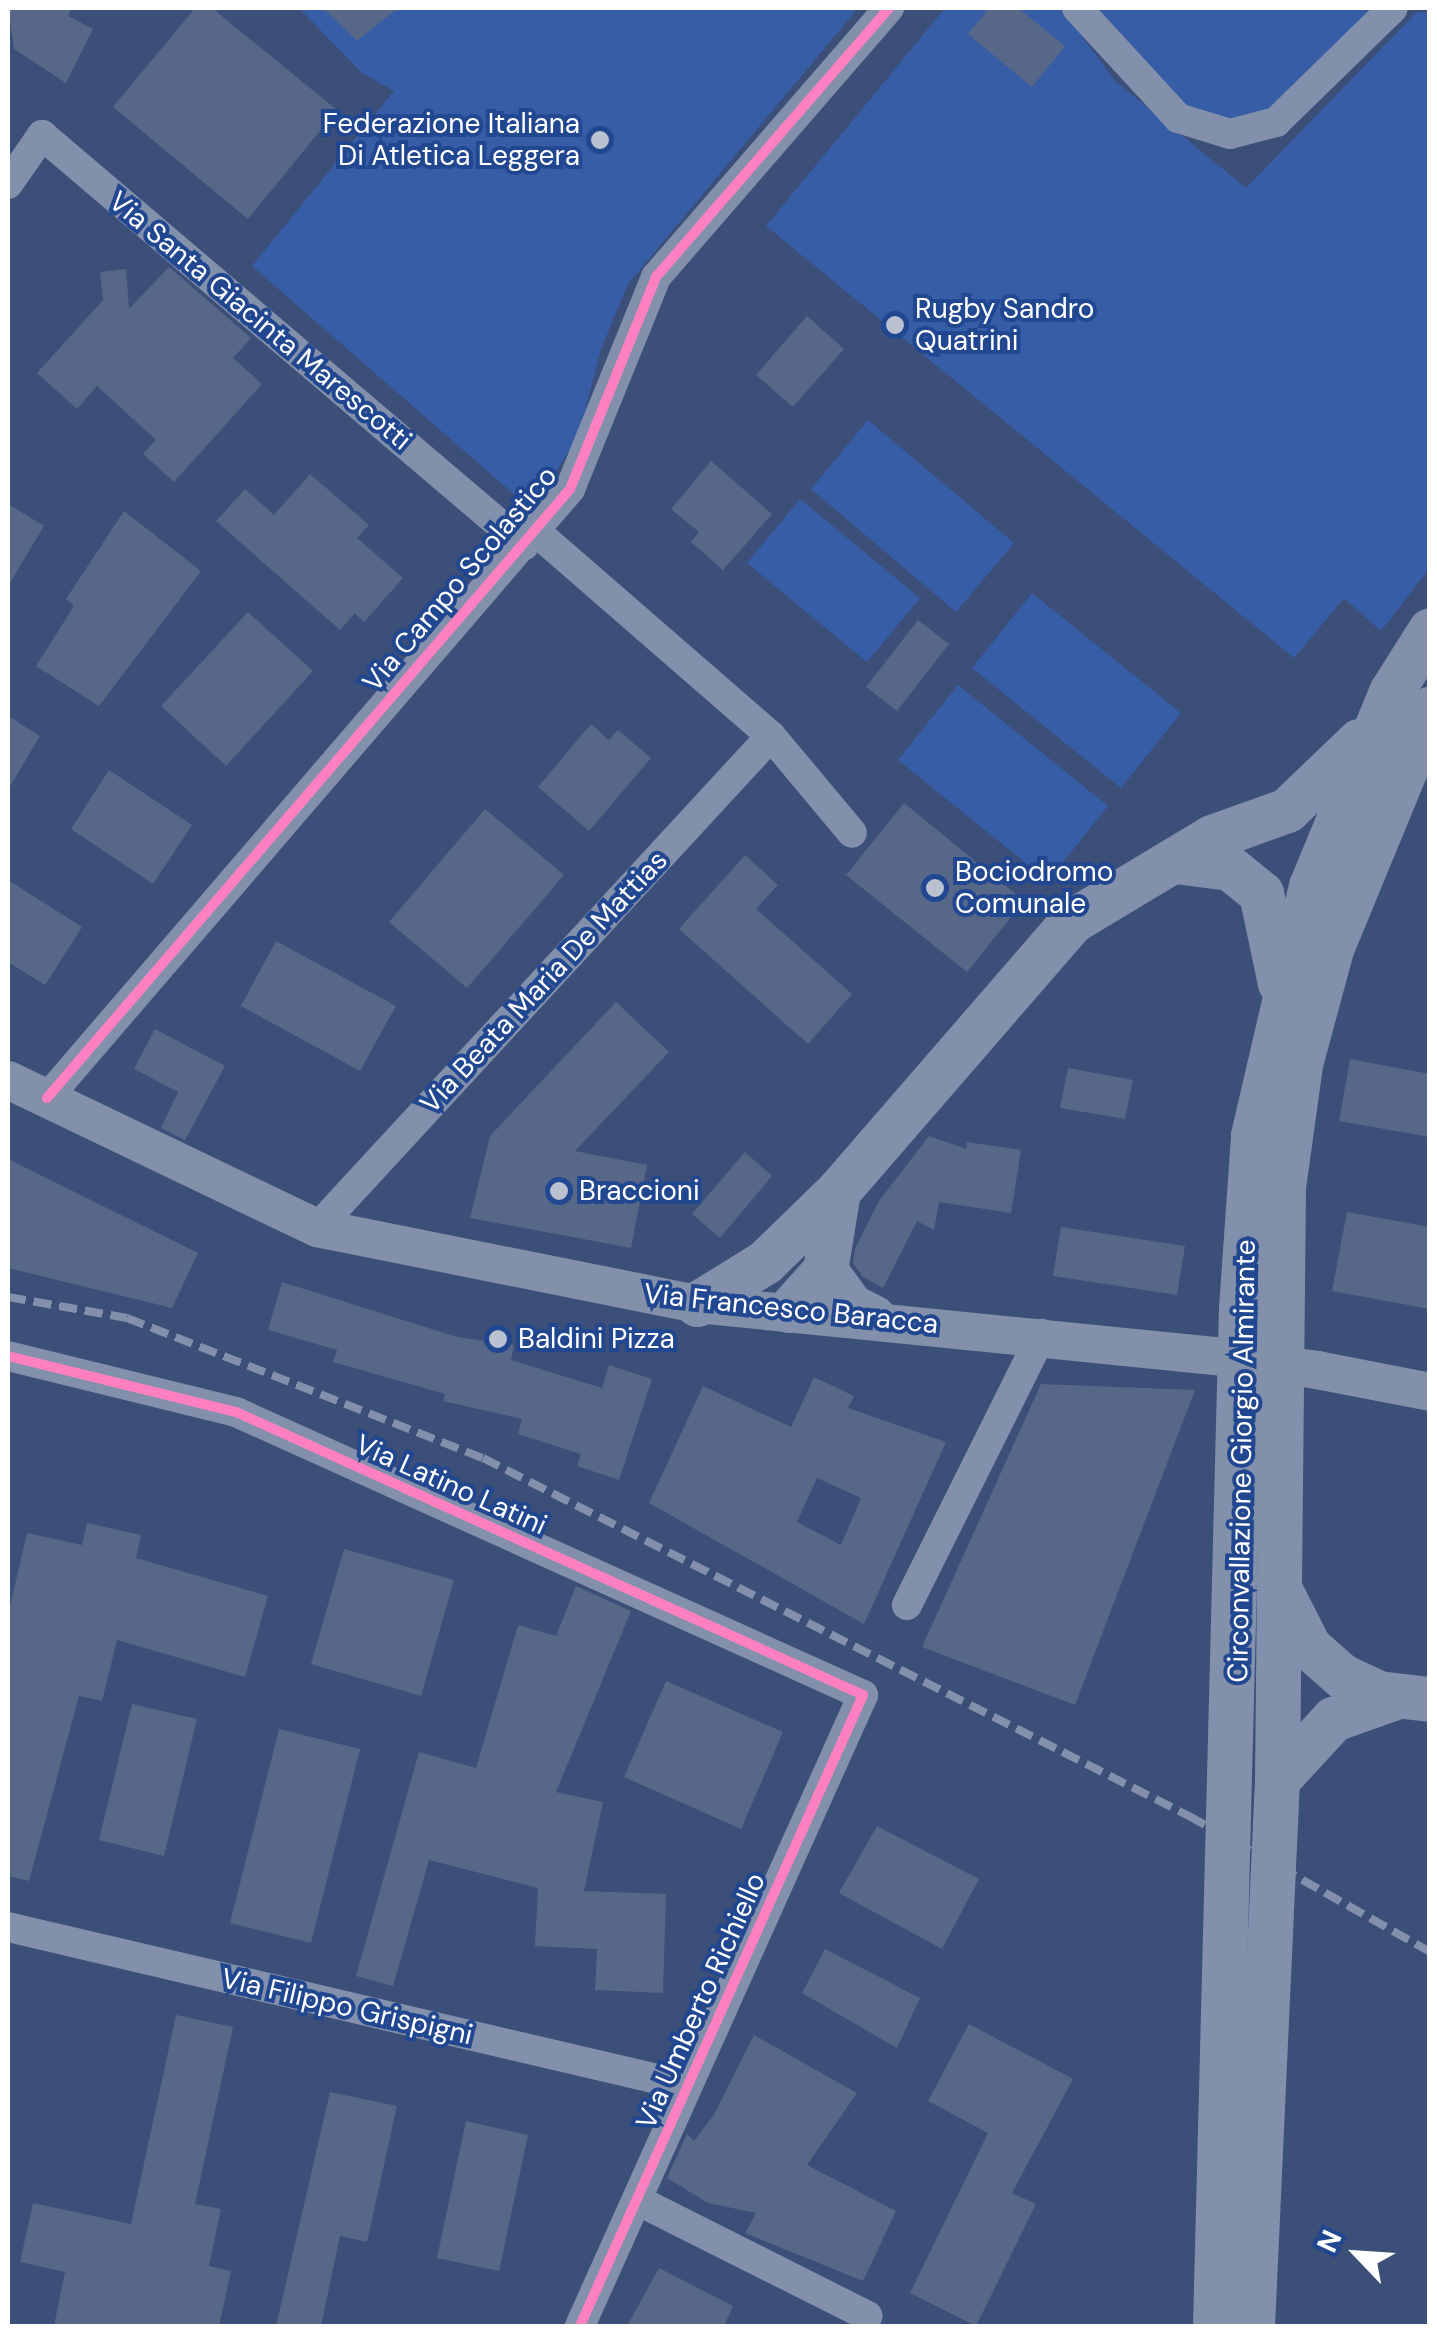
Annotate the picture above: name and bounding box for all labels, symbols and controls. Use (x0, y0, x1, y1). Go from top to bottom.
place label: Federazione Italiana Di Atletica Leggera (323, 107, 580, 173)
marker: Federazione Italiana Di Atletica Leggera (589, 129, 611, 151)
street label: Via Santa Giacinta Marescotti (102, 185, 418, 457)
place label: Rugby Sandro Quatrini (915, 292, 1094, 358)
marker: Rugby Sandro Quatrini (884, 314, 906, 336)
street label: Via Campo Scolastico (356, 459, 564, 699)
street label: Via Beata Maria De Mattias (413, 844, 675, 1120)
place label: Bociodromo Comunale (955, 855, 1113, 921)
marker: Bociodromo Comunale (924, 877, 946, 899)
place label: Braccioni (579, 1174, 700, 1208)
marker: Braccioni (548, 1180, 570, 1202)
street label: Circonvallazione Giorgio Almirante (1221, 1239, 1263, 1683)
street label: Via Francesco Baracca (642, 1277, 940, 1341)
place label: Baldini Pizza (518, 1322, 675, 1356)
marker: Baldini Pizza (487, 1328, 509, 1350)
street label: Via Latino Latini (350, 1428, 552, 1542)
street label: Via Umberto Richiello (629, 1868, 773, 2134)
street label: Via Filippo Grispigni (218, 1962, 476, 2052)
north arrow (1307, 2204, 1407, 2304)
text: N (1308, 2224, 1350, 2258)

